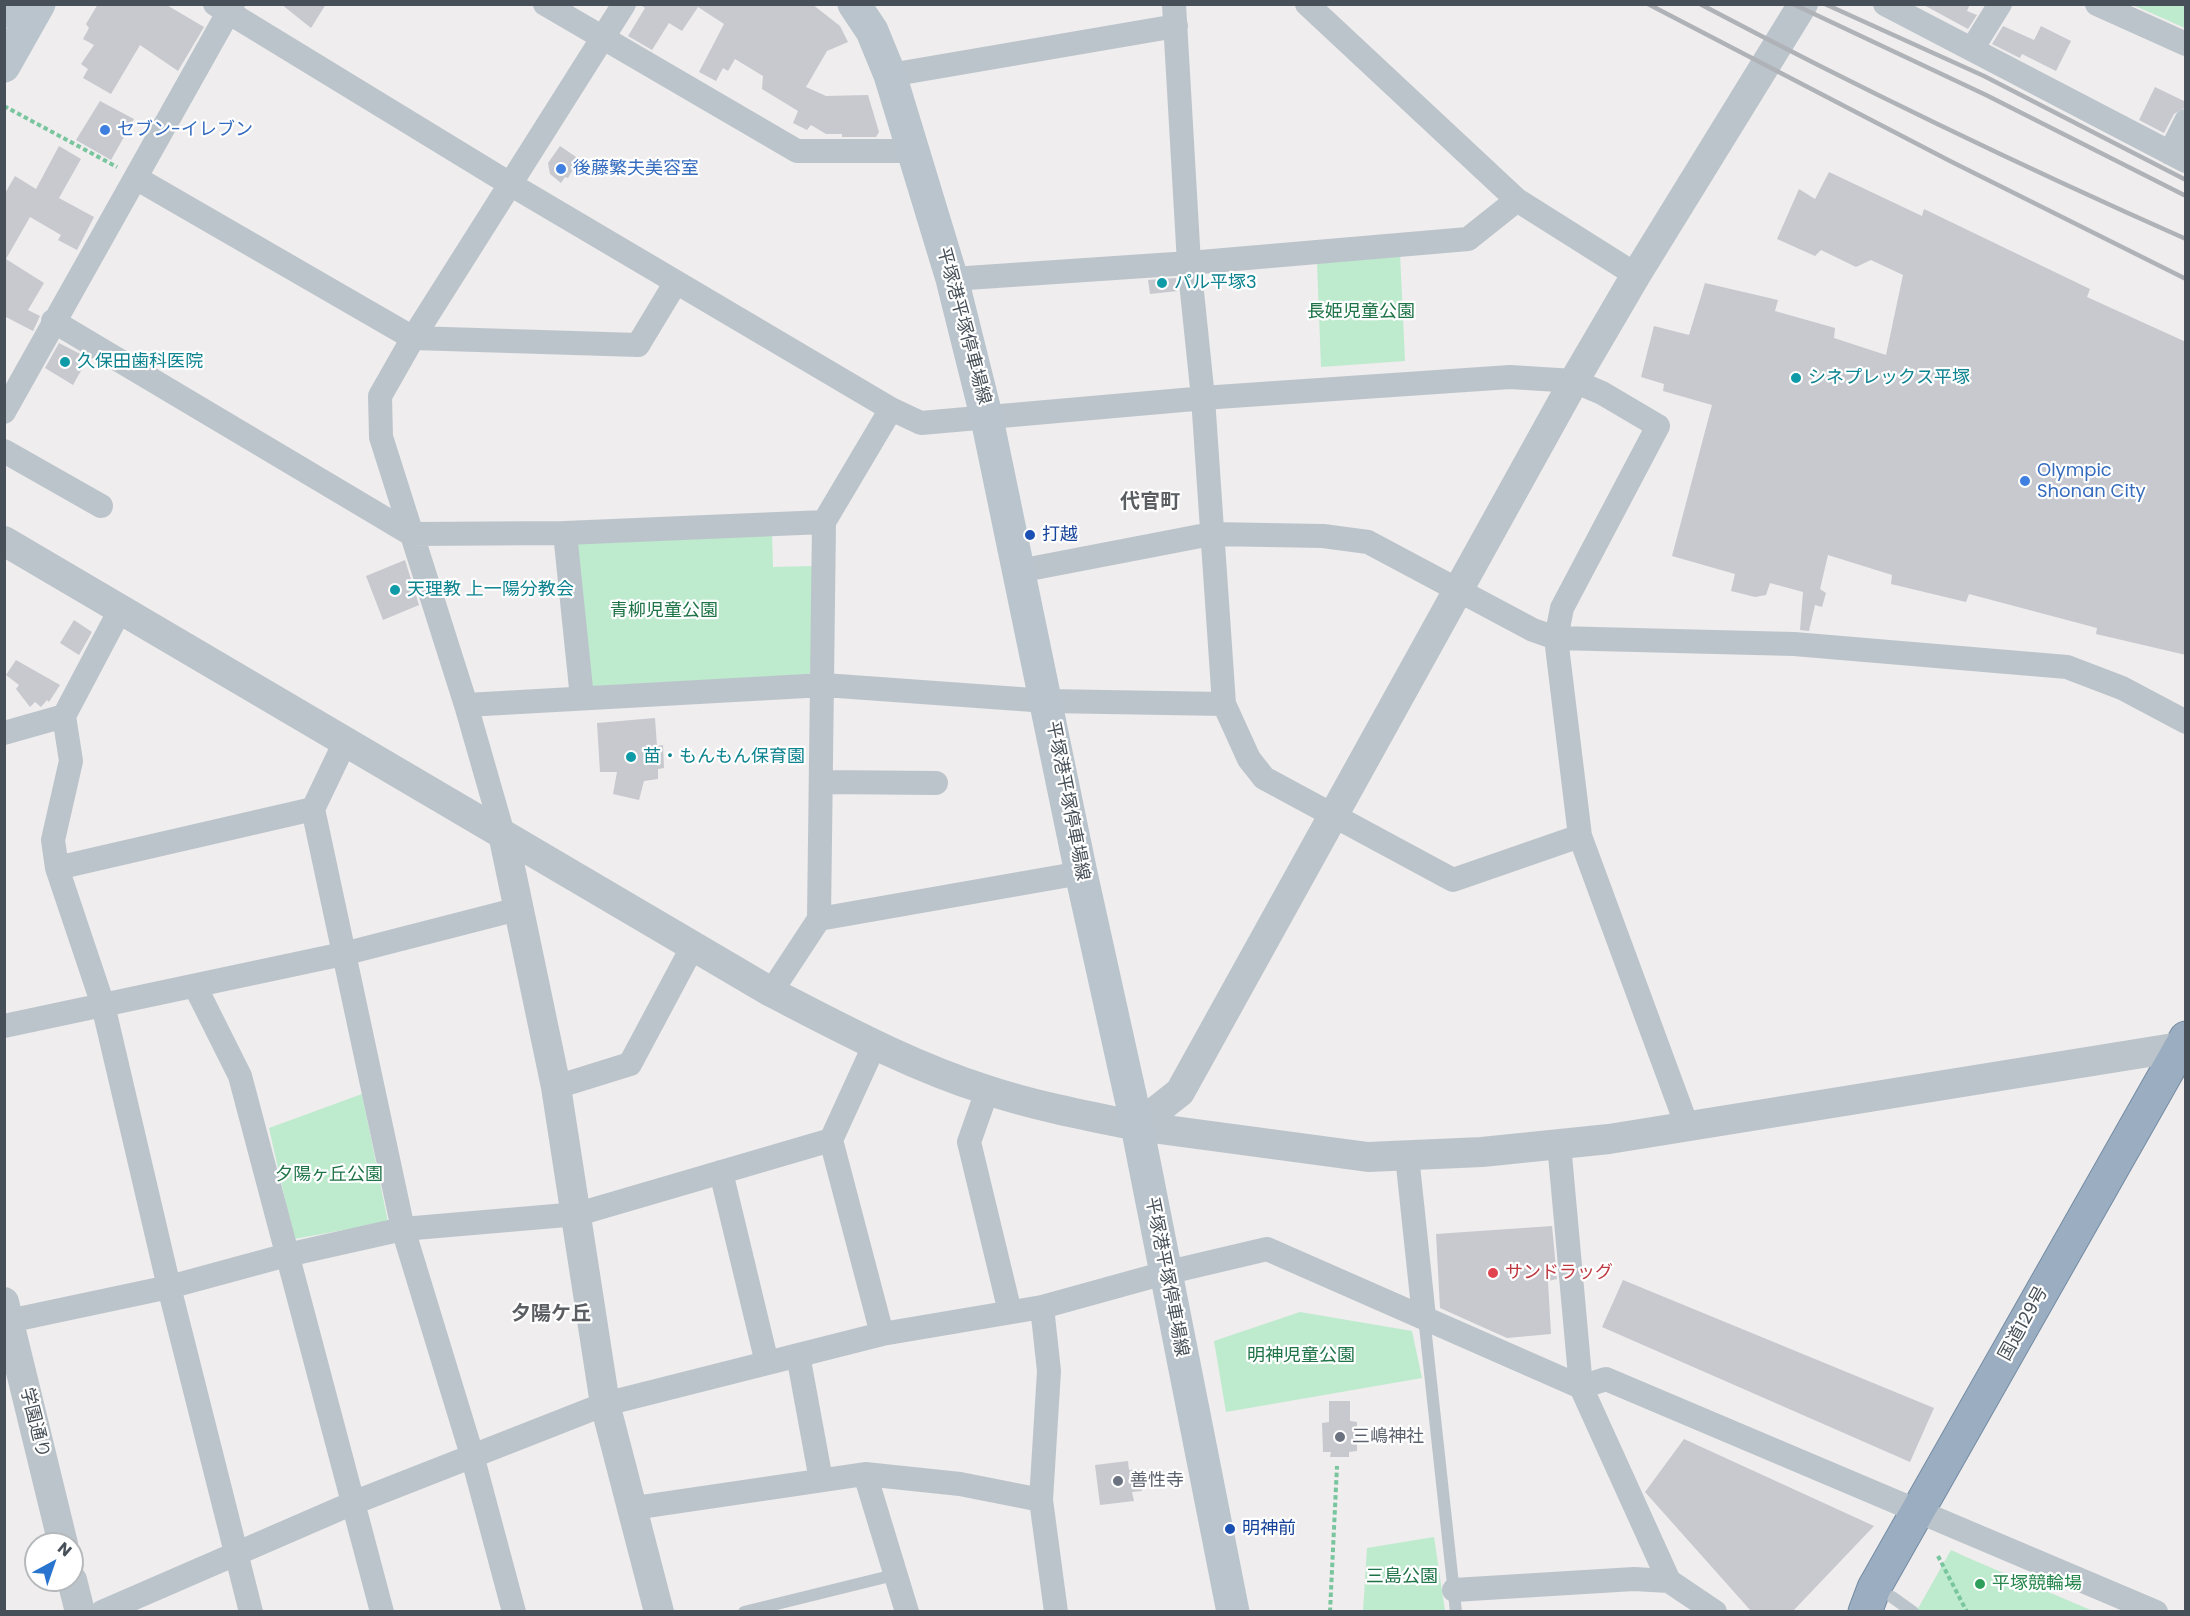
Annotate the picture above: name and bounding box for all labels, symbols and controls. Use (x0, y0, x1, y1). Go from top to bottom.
place label: セブン-イレブン (117, 119, 253, 141)
marker: セブン-イレブン (98, 123, 112, 137)
place label: 後藤繁夫美容室 (573, 158, 699, 180)
marker: 後藤繁夫美容室 (554, 162, 568, 176)
street label: 平塚港平塚停車場線 (932, 245, 994, 407)
place label: パル平塚3 (1174, 272, 1257, 294)
marker: パル平塚3 (1155, 276, 1169, 290)
park label: 長姫児童公園 (1307, 301, 1415, 323)
place label: 久保田歯科医院 (77, 351, 203, 373)
marker: 久保田歯科医院 (58, 355, 72, 369)
place label: シネプレックス平塚 (1808, 367, 1970, 389)
marker: シネプレックス平塚 (1789, 371, 1803, 385)
place label: Olympic Shonan City (2037, 460, 2146, 502)
marker: Olympic Shonan City (2018, 474, 2032, 488)
district label: 代官町 (1120, 491, 1180, 515)
place label: 打越 (1042, 524, 1078, 546)
marker: 打越 (1023, 528, 1037, 542)
place label: 天理教 上一陽分教会 (407, 579, 574, 601)
marker: 天理教 上一陽分教会 (388, 583, 402, 597)
park label: 青柳児童公園 (610, 600, 718, 622)
street label: 平塚港平塚停車場線 (1041, 719, 1093, 883)
place label: 苗・もんもん保育園 (643, 746, 805, 768)
marker: 苗・もんもん保育園 (624, 750, 638, 764)
park label: 夕陽ヶ丘公園 (275, 1164, 383, 1186)
street label: 平塚港平塚停車場線 (1140, 1195, 1192, 1359)
place label: サンドラッグ (1505, 1262, 1613, 1284)
marker: サンドラッグ (1486, 1266, 1500, 1280)
street label: 国道129号 (1995, 1283, 2053, 1365)
district label: 夕陽ケ丘 (511, 1303, 591, 1327)
park label: 明神児童公園 (1247, 1345, 1355, 1367)
street label: 学園通り (15, 1385, 53, 1461)
place label: 三嶋神社 (1352, 1426, 1424, 1448)
marker: 三嶋神社 (1333, 1430, 1347, 1444)
place label: 善性寺 (1130, 1470, 1184, 1492)
marker: 善性寺 (1111, 1474, 1125, 1488)
place label: 明神前 (1242, 1518, 1296, 1540)
marker: 明神前 (1223, 1522, 1237, 1536)
north arrow (24, 1532, 84, 1592)
text: N (53, 1537, 77, 1562)
park label: 三島公園 (1366, 1566, 1438, 1588)
place label: 平塚競輪場 (1992, 1573, 2082, 1595)
marker: 平塚競輪場 (1973, 1577, 1987, 1591)

